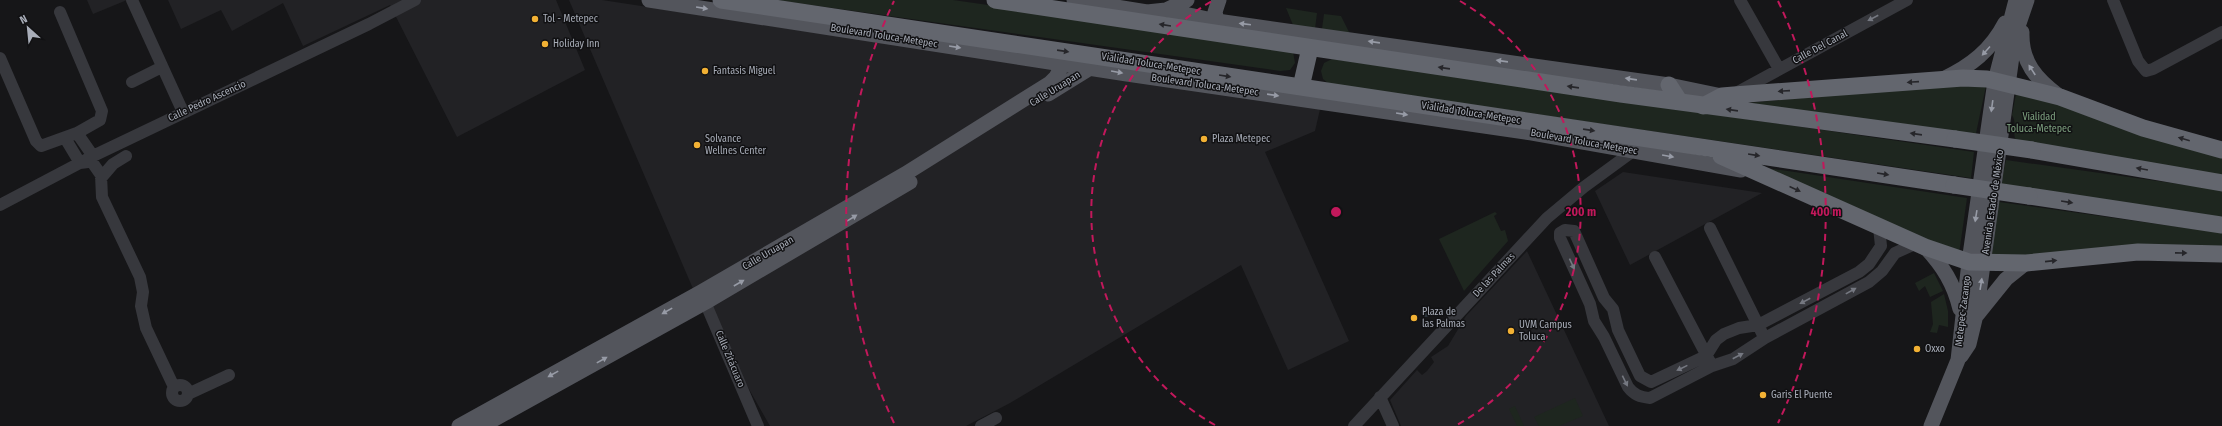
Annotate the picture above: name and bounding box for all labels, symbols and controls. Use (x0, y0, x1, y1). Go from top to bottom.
one-way arrow (695, 5, 708, 11)
north arrow (8, 8, 48, 48)
text: N (18, 12, 30, 27)
place label: Tol - Metepec (543, 13, 599, 25)
marker: Tol - Metepec (530, 14, 540, 24)
one-way arrow (1867, 15, 1879, 22)
one-way arrow (1239, 21, 1251, 28)
street label: Boulevard Toluca-Metepec (830, 22, 939, 50)
one-way arrow (1159, 22, 1171, 28)
street label: Calle Del Canal (1790, 27, 1850, 67)
place label: Holiday Inn (553, 38, 600, 50)
marker: Holiday Inn (540, 39, 550, 49)
one-way arrow (1368, 39, 1380, 45)
one-way arrow (949, 44, 961, 50)
one-way arrow (1982, 46, 1991, 55)
one-way arrow (1057, 48, 1069, 54)
street label: Vialidad Toluca-Metepec (1101, 50, 1202, 78)
one-way arrow (1496, 58, 1508, 64)
one-way arrow (2028, 64, 2035, 76)
place label: Fantasis Miguel (713, 65, 776, 77)
one-way arrow (1438, 65, 1450, 71)
marker: Fantasis Miguel (700, 66, 710, 76)
street label: Calle Uruapan (1028, 69, 1082, 109)
one-way arrow (1111, 70, 1123, 76)
street label: Boulevard Toluca-Metepec (1151, 72, 1260, 99)
one-way arrow (1219, 73, 1231, 79)
one-way arrow (1625, 76, 1637, 82)
street label: Calle Pedro Ascencio (166, 78, 248, 124)
one-way arrow (1907, 79, 1919, 86)
one-way arrow (1566, 84, 1579, 90)
one-way arrow (1778, 88, 1790, 95)
one-way arrow (1267, 92, 1279, 98)
street label: Vialidad Toluca-Metepec (1421, 99, 1522, 127)
one-way arrow (1989, 100, 1995, 112)
one-way arrow (1726, 106, 1738, 113)
one-way arrow (1396, 111, 1408, 117)
park label: Vialidad Toluca-Metepec (2007, 111, 2072, 135)
street label: Boulevard Toluca-Metepec (1530, 127, 1639, 157)
one-way arrow (1583, 127, 1595, 133)
one-way arrow (1910, 131, 1922, 137)
place label: Solvance Wellnes Center (705, 133, 767, 157)
place label: Plaza Metepec (1212, 133, 1271, 145)
marker: Plaza Metepec (1199, 134, 1209, 144)
one-way arrow (2178, 136, 2191, 142)
marker: Solvance Wellnes Center (692, 140, 702, 150)
street label: Avenida Estado de México (1980, 149, 2006, 255)
one-way arrow (1748, 152, 1760, 158)
one-way arrow (1662, 153, 1675, 159)
one-way arrow (2136, 166, 2148, 172)
one-way arrow (1877, 172, 1889, 178)
one-way arrow (1789, 186, 1801, 192)
one-way arrow (2061, 199, 2073, 205)
centre of rings (1329, 205, 1343, 219)
text: 200 m (1565, 205, 1596, 219)
text: 400 m (1811, 205, 1841, 219)
one-way arrow (1973, 210, 1979, 222)
one-way arrow (846, 214, 858, 221)
street label: Calle Uruapan (740, 234, 796, 272)
street label: De las Palmas (1470, 250, 1518, 300)
one-way arrow (2175, 250, 2188, 256)
one-way arrow (1569, 258, 1575, 270)
one-way arrow (2045, 258, 2057, 264)
street label: Metepec-Zacango (1953, 275, 1973, 347)
one-way arrow (1978, 277, 1984, 290)
one-way arrow (733, 279, 745, 286)
one-way arrow (1845, 288, 1856, 295)
one-way arrow (1799, 297, 1811, 304)
place label: Plaza de las Palmas (1422, 306, 1465, 330)
one-way arrow (661, 308, 673, 315)
marker: Plaza de las Palmas (1409, 313, 1419, 323)
place label: UVM Campus Toluca (1519, 319, 1572, 343)
marker: UVM Campus Toluca (1506, 326, 1516, 336)
street label: Calle Zitácuaro (713, 329, 747, 389)
place label: Oxxo (1925, 343, 1945, 355)
marker: Oxxo (1912, 344, 1922, 354)
one-way arrow (1732, 353, 1744, 359)
one-way arrow (596, 356, 608, 363)
one-way arrow (1676, 365, 1687, 371)
one-way arrow (547, 370, 559, 377)
one-way arrow (1622, 376, 1628, 387)
place label: Garis El Puente (1771, 389, 1832, 401)
marker: Garis El Puente (1758, 390, 1768, 400)

